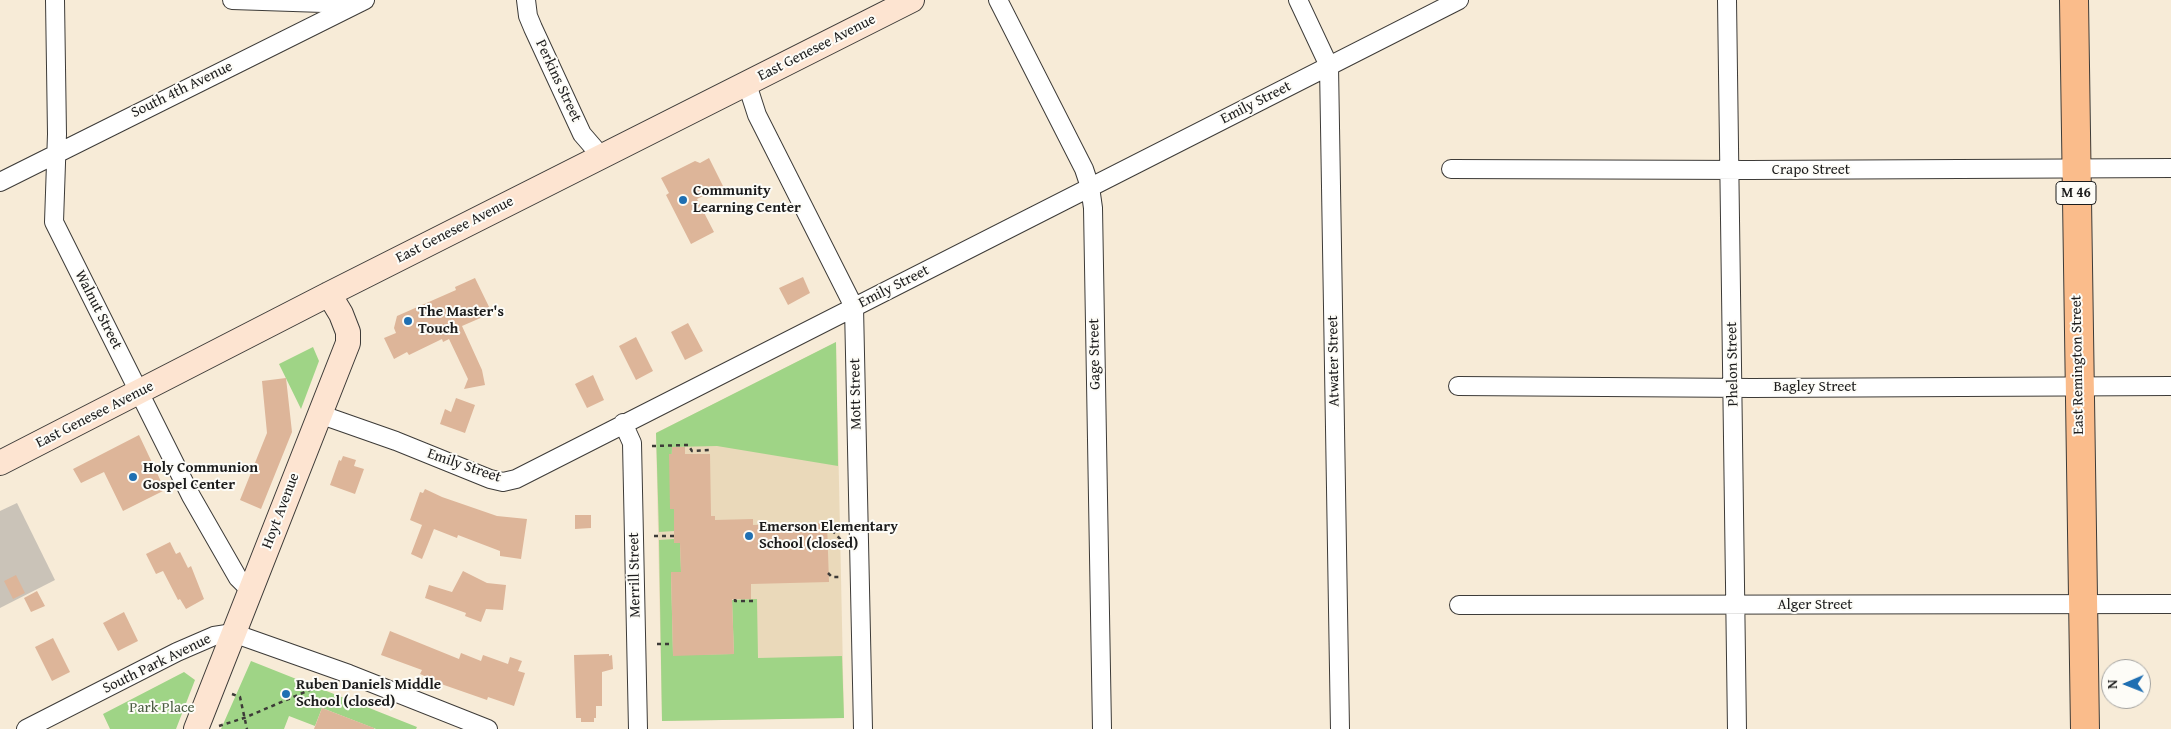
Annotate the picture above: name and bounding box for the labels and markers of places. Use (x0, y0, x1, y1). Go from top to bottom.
place label: Community Learning Center (693, 182, 801, 217)
marker: Community Learning Center (677, 194, 689, 206)
place label: The Master's Touch (418, 303, 504, 338)
marker: The Master's Touch (402, 315, 414, 327)
place label: Holy Communion Gospel Center (143, 459, 258, 494)
marker: Holy Communion Gospel Center (127, 471, 139, 483)
place label: Emerson Elementary School (closed) (759, 518, 898, 553)
marker: Emerson Elementary School (closed) (743, 530, 755, 542)
place label: Ruben Daniels Middle School (closed) (296, 676, 441, 711)
marker: Ruben Daniels Middle School (closed) (280, 688, 292, 700)

